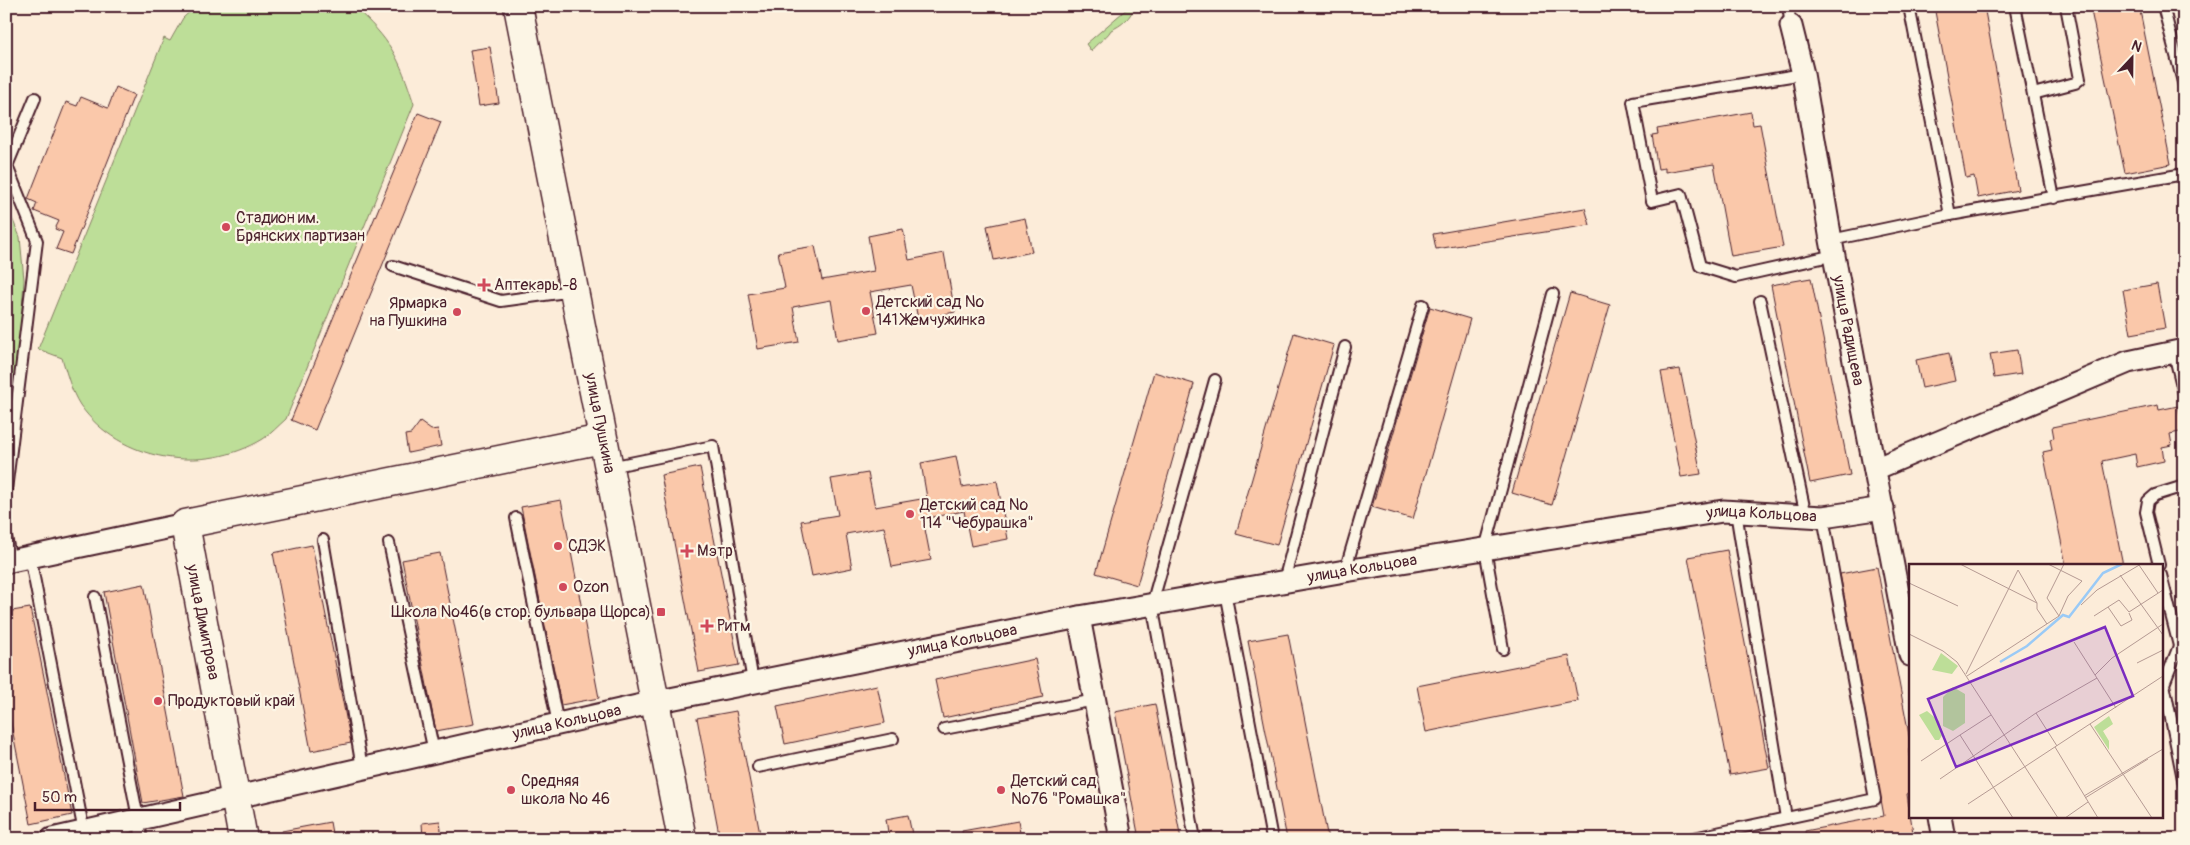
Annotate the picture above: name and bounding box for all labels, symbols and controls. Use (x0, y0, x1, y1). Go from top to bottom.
north arrow (2108, 32, 2158, 82)
text: N (2129, 37, 2144, 56)
place label: Стадион им. Брянских партизан (236, 208, 365, 246)
marker: Стадион им. Брянских партизан (220, 221, 232, 233)
street label: улица Радищева (1828, 273, 1869, 387)
place label: Аптекарь -8 (494, 275, 577, 295)
marker: Аптекарь -8 (478, 279, 490, 291)
place label: Детский сад № 141 Жемчужинка (875, 292, 985, 330)
place label: Ярмарка на Пушкина (370, 293, 447, 331)
marker: Детский сад № 141 Жемчужинка (860, 305, 872, 317)
marker: Ярмарка на Пушкина (451, 306, 463, 318)
street label: улица Пушкина (580, 370, 620, 475)
place label: Детский сад № 114 "Чебурашка" (919, 495, 1034, 533)
street label: улица Кольцова (1704, 501, 1817, 527)
marker: Детский сад № 114 "Чебурашка" (904, 508, 916, 520)
place label: СДЭК (568, 536, 606, 556)
marker: СДЭК (552, 540, 564, 552)
place label: Мэтр (697, 541, 733, 561)
marker: Мэтр (681, 545, 693, 557)
street label: улица Кольцова (1305, 550, 1418, 588)
street label: улица Димитрова (182, 562, 224, 681)
inset map (1909, 564, 2162, 818)
place label: Ozon (573, 577, 609, 597)
marker: Ozon (557, 581, 569, 593)
place label: Школа №46(в стор. бульвара Щорса) (391, 602, 651, 622)
marker: Школа №46(в стор. бульвара Щорса) (655, 606, 667, 618)
place label: Ритм (717, 616, 751, 636)
marker: Ритм (701, 620, 713, 632)
street label: улица Кольцова (905, 620, 1019, 661)
place label: Продуктовый край (168, 691, 295, 711)
marker: Продуктовый край (152, 695, 164, 707)
street label: улица Кольцова (510, 700, 623, 744)
place label: Средняя школа № 46 (521, 771, 610, 809)
place label: Детский сад №76 "Ромашка" (1010, 771, 1126, 809)
scale bar (35, 780, 180, 812)
marker: Средняя школа № 46 (505, 784, 517, 796)
marker: Детский сад №76 "Ромашка" (995, 784, 1007, 796)
text: 50 m (42, 788, 77, 807)

